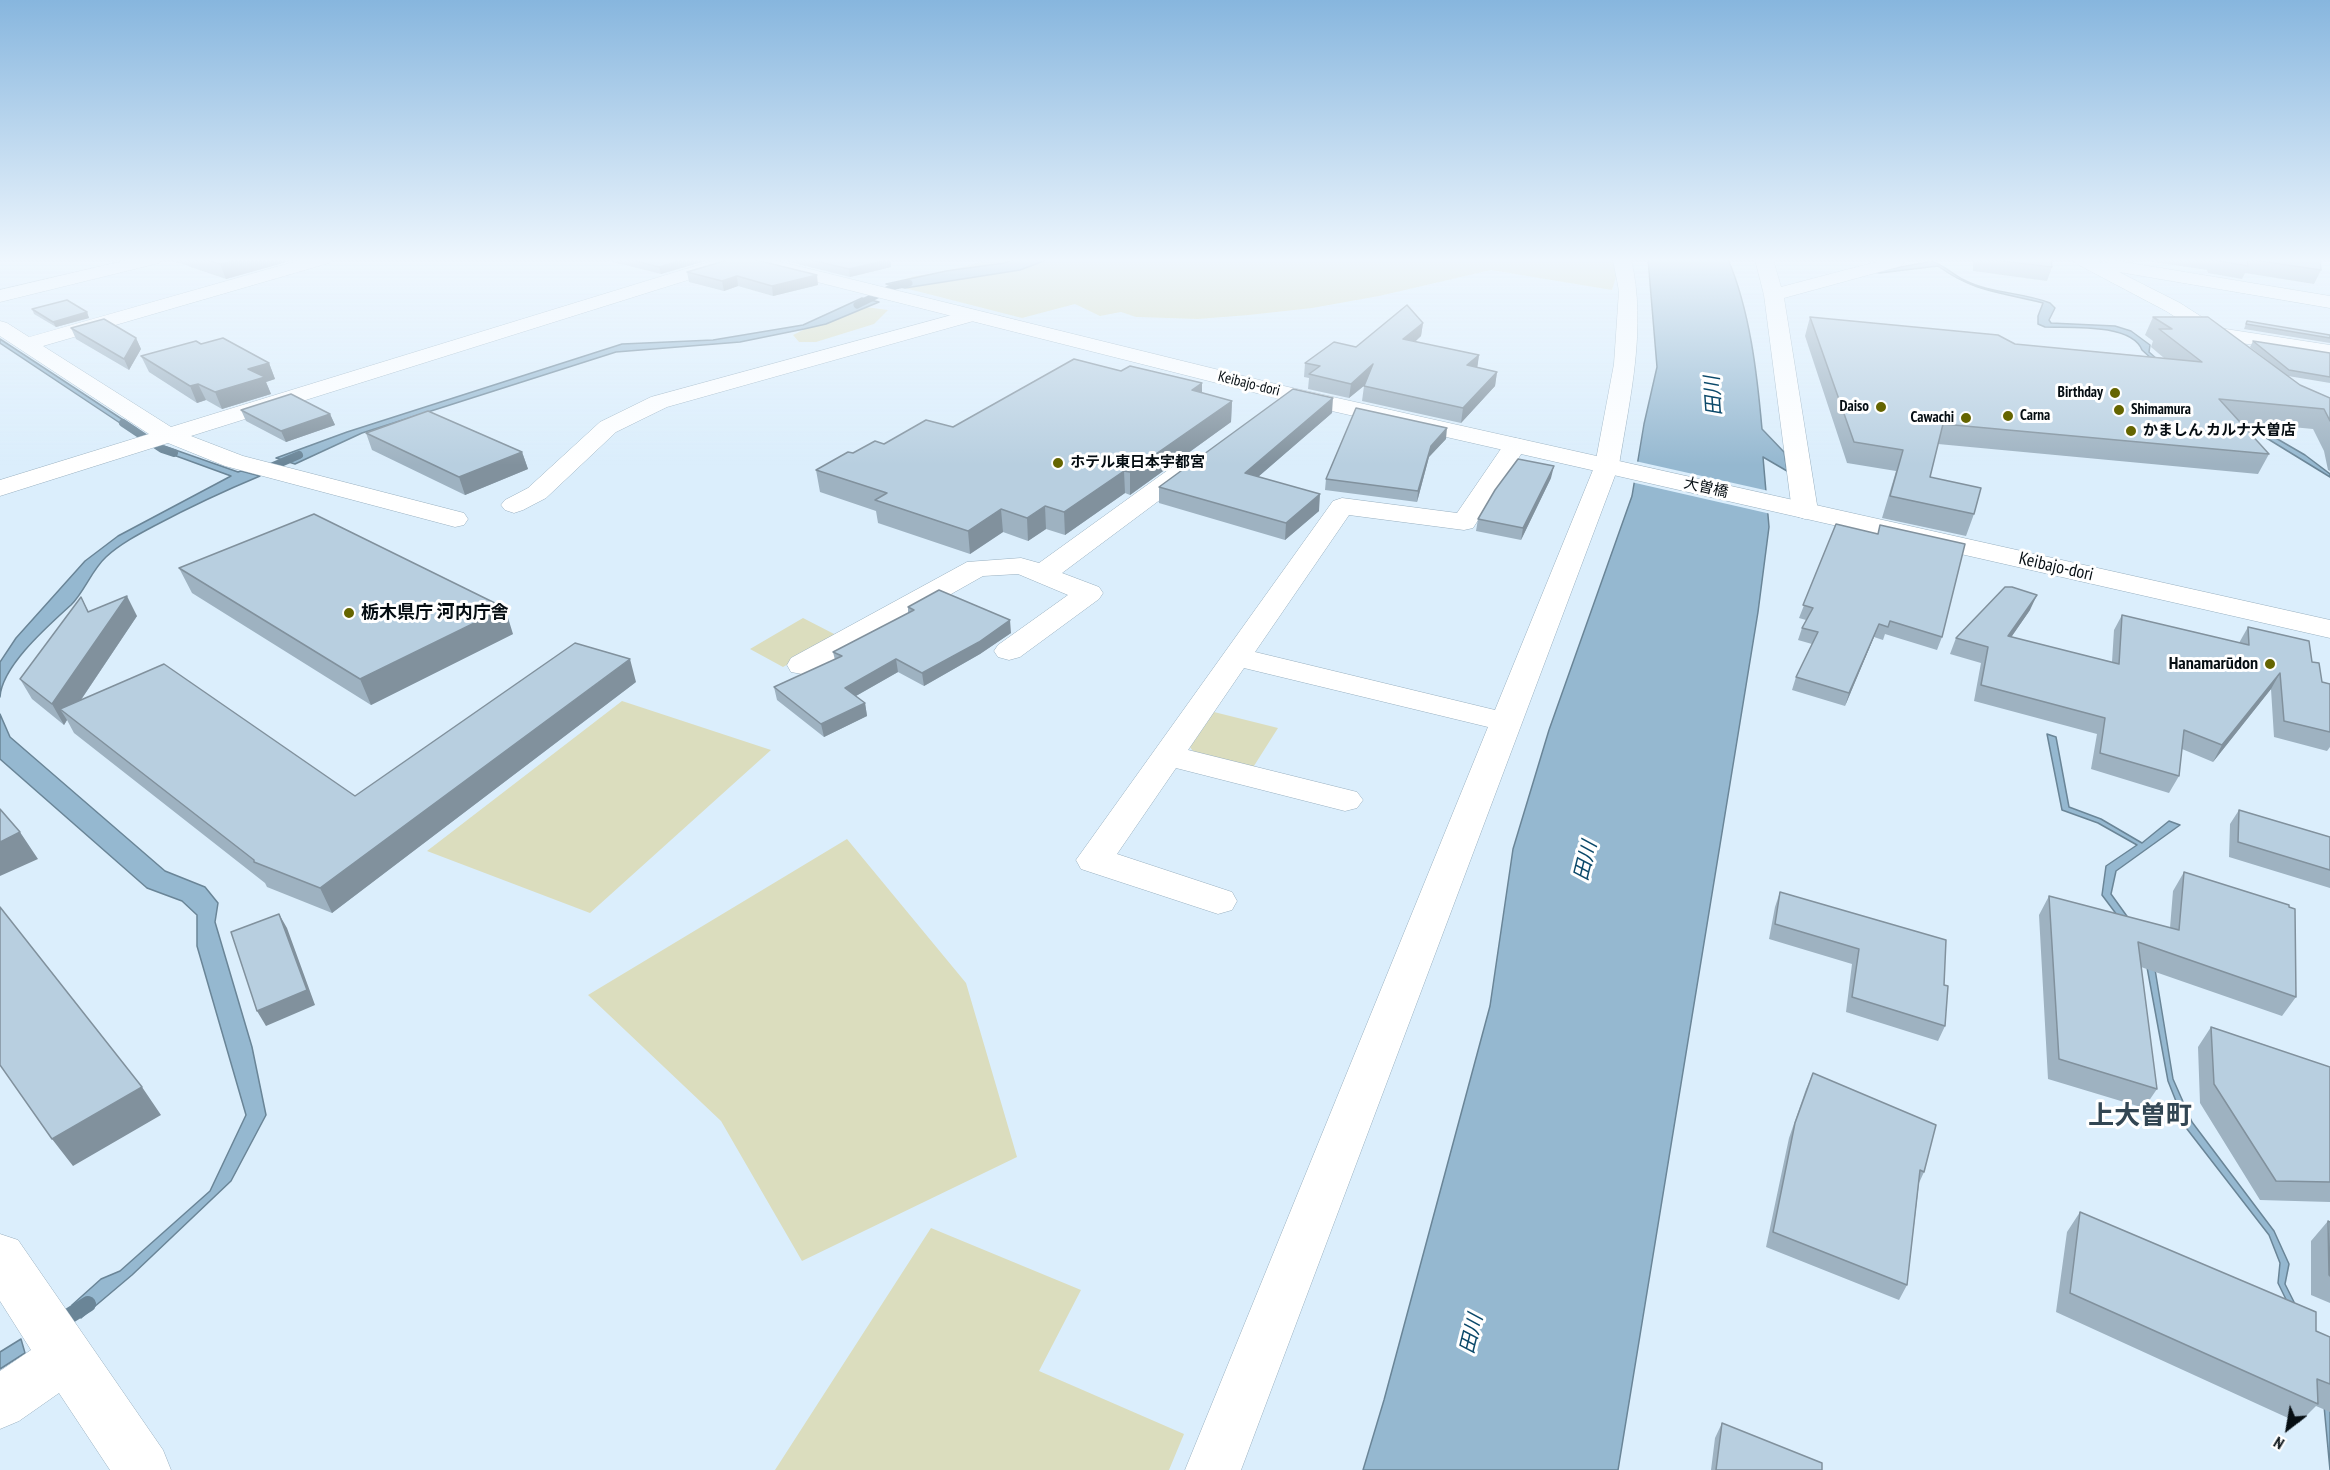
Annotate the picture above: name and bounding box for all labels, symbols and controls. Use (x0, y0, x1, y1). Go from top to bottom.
street label: Keibajo-dori (1216, 368, 1282, 400)
water label: 田川 (1701, 375, 1727, 417)
place label: Birthday (2058, 384, 2103, 402)
marker: Birthday (2108, 386, 2122, 400)
place label: Daiso (1839, 398, 1869, 416)
marker: Daiso (1874, 400, 1888, 414)
place label: Shimamura (2131, 401, 2191, 419)
marker: Shimamura (2112, 403, 2126, 417)
place label: Carna (2020, 407, 2050, 425)
place label: Cawachi (1911, 409, 1954, 427)
marker: Carna (2001, 409, 2015, 423)
marker: Cawachi (1959, 411, 1973, 425)
place label: かましん カルナ大曽店 (2143, 422, 2296, 440)
marker: かましん カルナ大曽店 (2124, 424, 2138, 438)
place label: ホテル東日本宇都宮 (1070, 454, 1205, 472)
marker: ホテル東日本宇都宮 (1051, 456, 1065, 470)
street label: 大曽橋 (1682, 474, 1730, 502)
street label: Keibajo-dori (2017, 548, 2095, 586)
place label: 栃木県庁 河内庁舎 (361, 602, 509, 624)
marker: 栃木県庁 河内庁舎 (342, 606, 356, 620)
place label: Hanamarūdon (2169, 653, 2258, 675)
marker: Hanamarūdon (2263, 657, 2277, 671)
water label: 田川 (1570, 839, 1602, 883)
district label: 上大曽町 (2088, 1101, 2192, 1133)
water label: 田川 (1456, 1312, 1488, 1356)
north arrow (2258, 1398, 2318, 1458)
text: N (2270, 1433, 2288, 1454)

